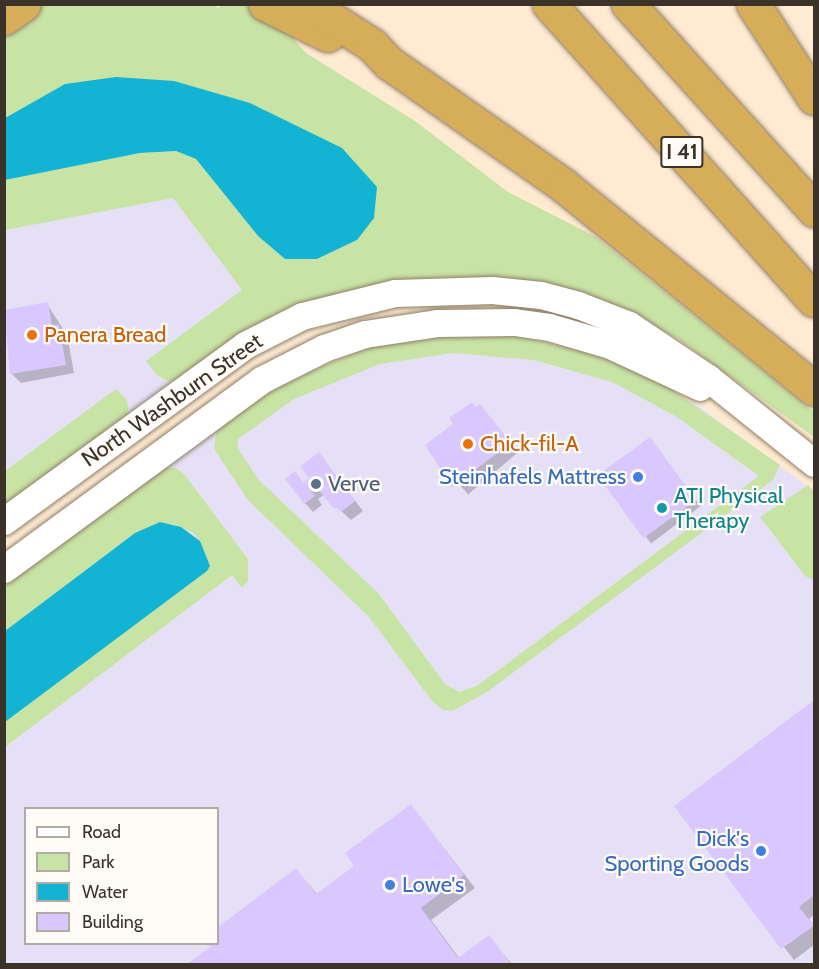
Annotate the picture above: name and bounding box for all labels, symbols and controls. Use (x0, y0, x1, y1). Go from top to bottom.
road number: I 41 (660, 134, 704, 170)
place label: Panera Bread (44, 322, 166, 348)
marker: Panera Bread (25, 328, 39, 342)
street label: North Washburn Street (77, 328, 267, 472)
place label: Chick-fil-A (480, 431, 579, 457)
marker: Chick-fil-A (461, 437, 475, 451)
place label: Steinhafels Mattress (439, 464, 626, 490)
marker: Steinhafels Mattress (631, 470, 645, 484)
place label: Verve (328, 471, 380, 497)
marker: Verve (309, 477, 323, 491)
place label: ATI Physical Therapy (674, 482, 783, 534)
marker: ATI Physical Therapy (655, 501, 669, 515)
legend (24, 807, 219, 945)
text: Road (82, 821, 121, 843)
place label: Dick's Sporting Goods (605, 825, 749, 876)
marker: Dick's Sporting Goods (754, 844, 768, 858)
text: Park (82, 851, 114, 873)
place label: Lowe's (402, 872, 464, 898)
marker: Lowe's (383, 878, 397, 892)
text: Water (82, 881, 128, 903)
text: Building (82, 911, 143, 933)

